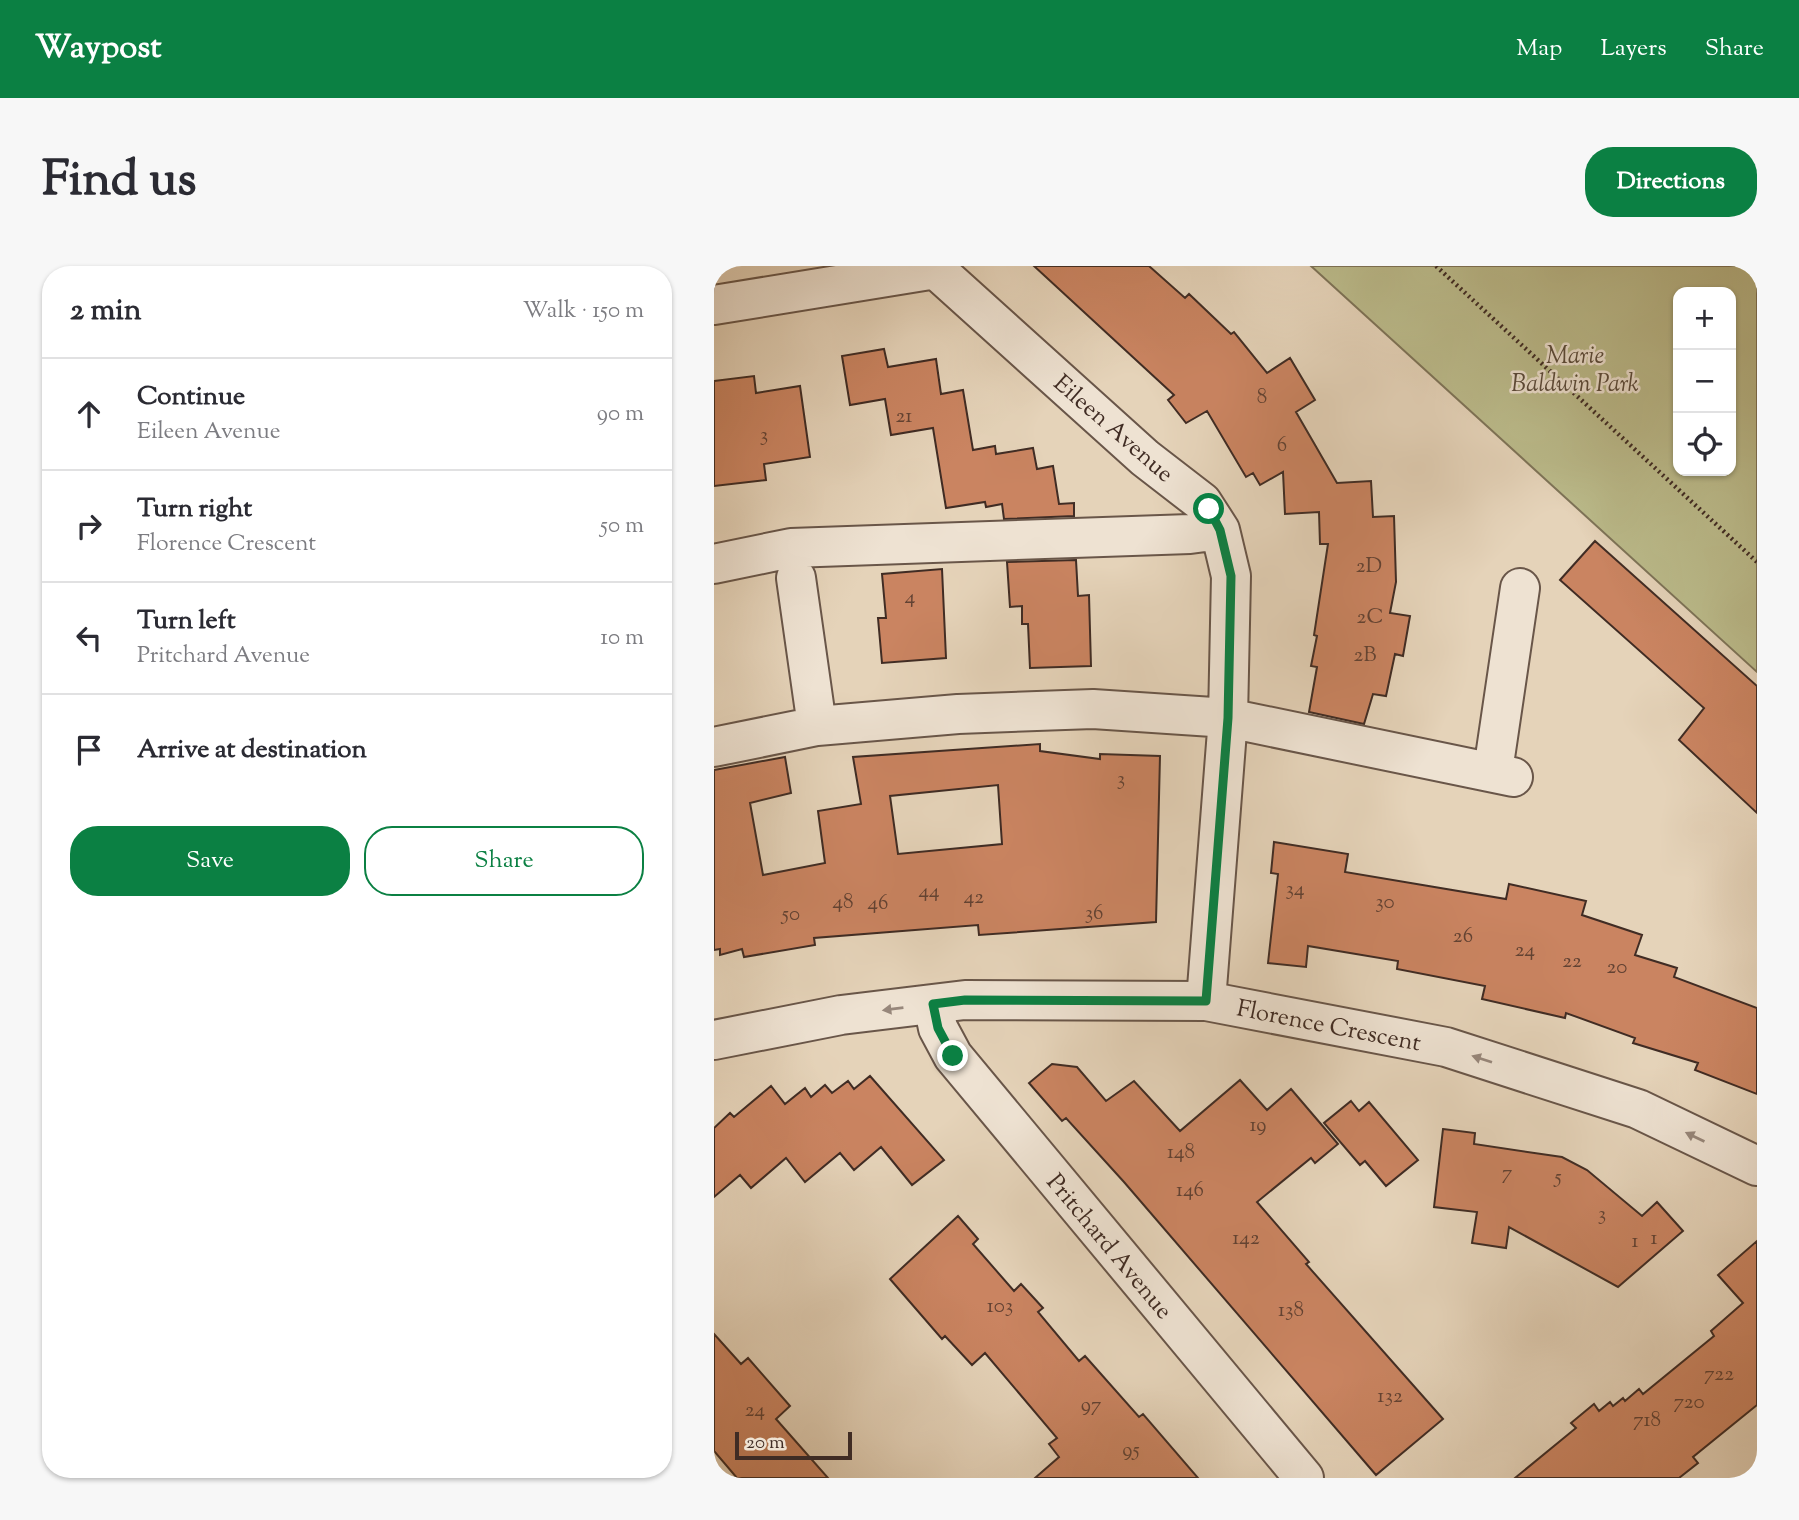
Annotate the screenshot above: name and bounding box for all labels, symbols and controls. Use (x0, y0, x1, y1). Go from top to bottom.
text: Waypost (35, 25, 162, 73)
text: Map (1516, 32, 1562, 66)
text: Layers (1600, 32, 1667, 66)
text: Share (1705, 32, 1764, 66)
text: Find us (42, 147, 196, 217)
button: Directions (1585, 147, 1757, 217)
map controls (1673, 287, 1736, 476)
button: + (1673, 287, 1736, 350)
text: 2 min (70, 290, 142, 333)
text: Walk · 150 m (523, 295, 644, 328)
park label: Marie Baldwin Park (1511, 340, 1639, 402)
button: − (1673, 350, 1736, 413)
street label: Eileen Avenue (1045, 368, 1180, 491)
text: Continue (137, 379, 245, 416)
house number: 8 (1257, 383, 1267, 413)
icon: ahead (70, 395, 108, 433)
text: 90 m (597, 398, 644, 431)
house number: 21 (896, 402, 912, 432)
button: locate (1673, 413, 1736, 476)
text: Eileen Avenue (137, 416, 280, 449)
house number: 3 (760, 421, 768, 451)
house number: 6 (1277, 431, 1287, 461)
text: Turn right (137, 491, 252, 528)
route start (1193, 493, 1224, 524)
icon: right (70, 507, 108, 545)
text: 50 m (600, 510, 644, 543)
text: Florence Crescent (137, 528, 316, 561)
house number: 2D (1356, 552, 1382, 582)
house number: 4 (905, 583, 915, 613)
text: Turn left (137, 603, 236, 640)
house number: 2C (1357, 603, 1383, 633)
icon: left (70, 619, 108, 657)
text: 10 m (600, 622, 644, 655)
text: Pritchard Avenue (137, 640, 310, 673)
house number: 2B (1353, 641, 1377, 671)
icon: arrive (70, 731, 108, 769)
text: Arrive at destination (137, 732, 367, 769)
house number: 3 (1117, 765, 1125, 795)
button: Save (70, 826, 350, 896)
button: Share (364, 826, 644, 896)
house number: 34 (1285, 875, 1305, 905)
house number: 44 (918, 877, 940, 907)
house number: 42 (964, 883, 984, 913)
house number: 48 (832, 888, 854, 918)
house number: 30 (1375, 888, 1395, 918)
house number: 46 (868, 889, 888, 919)
house number: 36 (1085, 899, 1103, 929)
house number: 50 (781, 900, 800, 930)
house number: 26 (1453, 922, 1473, 952)
house number: 24 (1515, 936, 1535, 966)
house number: 22 (1562, 947, 1582, 977)
house number: 20 (1607, 953, 1627, 983)
street label: Florence Crescent (1234, 992, 1424, 1061)
one-way arrow (882, 1003, 904, 1014)
route end (937, 1040, 968, 1071)
one-way arrow (1471, 1053, 1492, 1063)
house number: 19 (1249, 1111, 1267, 1141)
one-way arrow (1685, 1131, 1705, 1142)
house number: 148 (1167, 1138, 1195, 1168)
house number: 7 (1502, 1159, 1513, 1189)
house number: 5 (1553, 1163, 1562, 1193)
street label: Pritchard Avenue (1037, 1167, 1180, 1327)
house number: 146 (1176, 1176, 1204, 1206)
house number: 3 (1598, 1200, 1606, 1230)
house number: 142 (1232, 1224, 1260, 1254)
house number: 1 (1650, 1224, 1658, 1254)
house number: 1 (1631, 1227, 1639, 1257)
house number: 103 (987, 1292, 1013, 1322)
house number: 138 (1278, 1296, 1304, 1326)
house number: 722 (1704, 1360, 1734, 1390)
house number: 132 (1377, 1382, 1403, 1412)
house number: 720 (1673, 1388, 1705, 1418)
house number: 97 (1081, 1391, 1102, 1421)
house number: 24 (745, 1396, 765, 1426)
house number: 718 (1633, 1406, 1661, 1436)
scale bar (735, 1429, 852, 1461)
text: 20 m (746, 1430, 785, 1457)
house number: 95 (1122, 1436, 1140, 1466)

